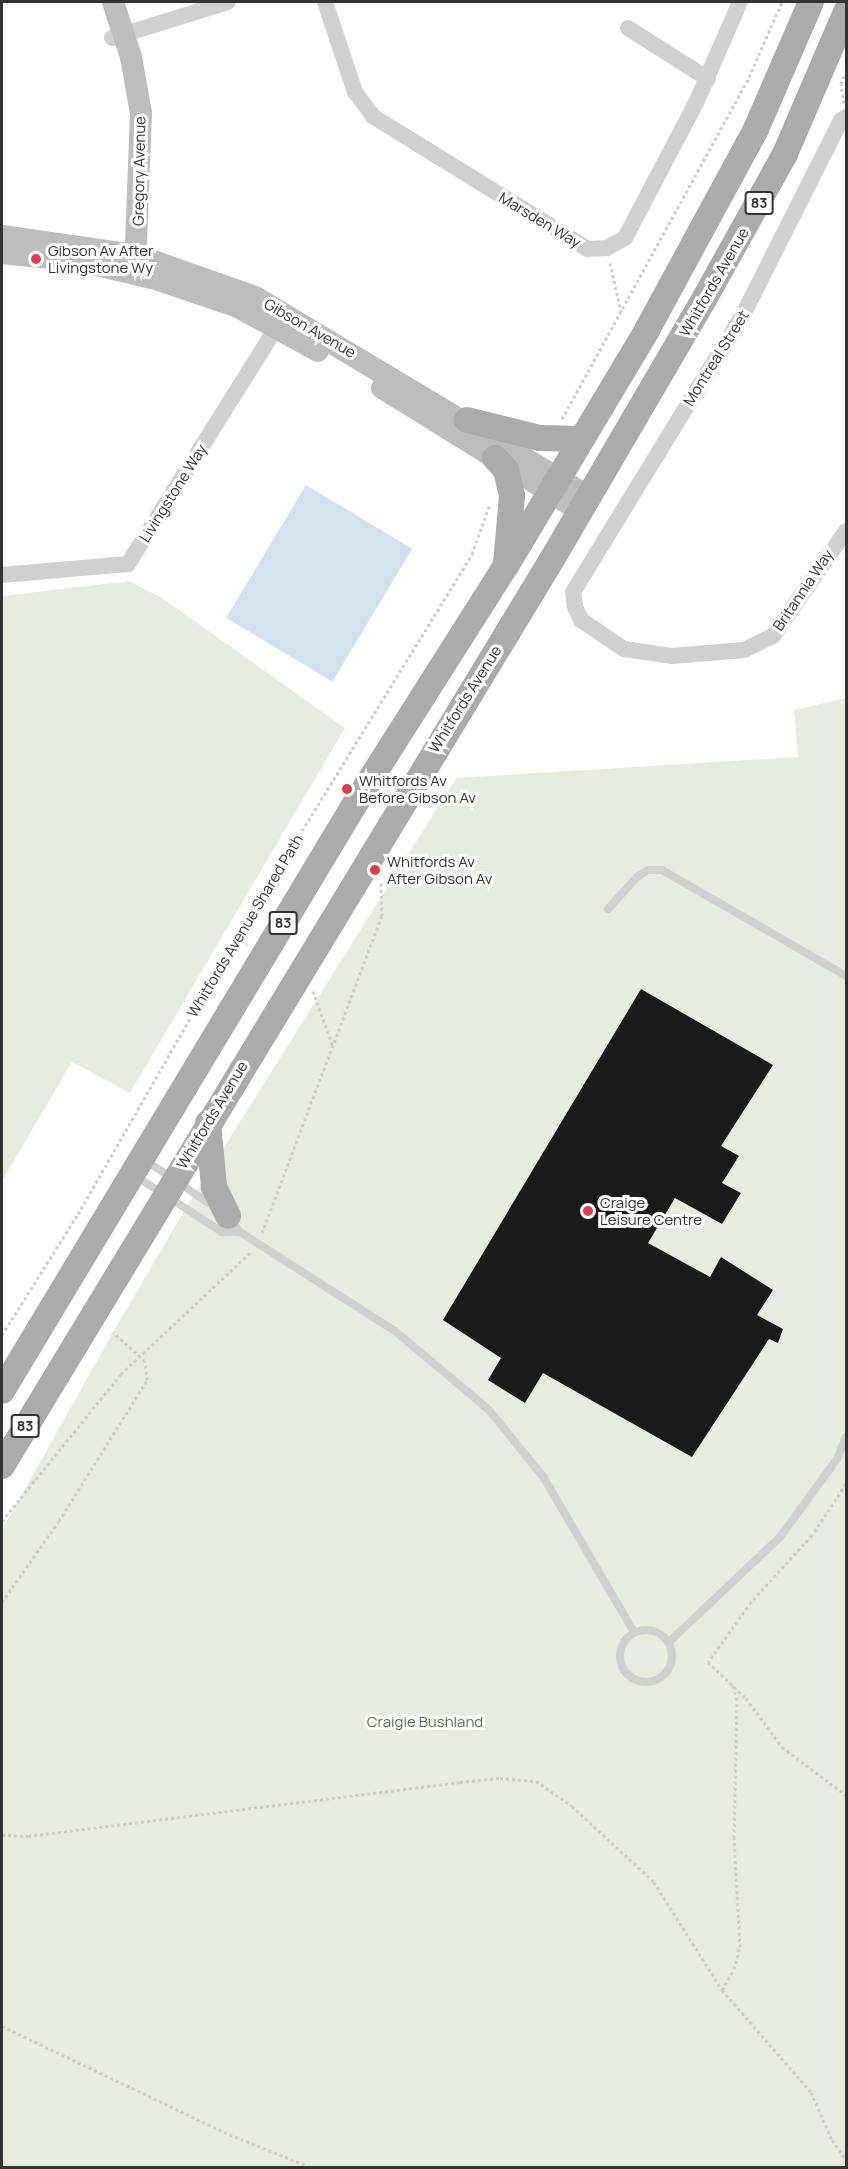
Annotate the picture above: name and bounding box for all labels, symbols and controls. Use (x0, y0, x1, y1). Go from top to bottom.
street label: Gregory Avenue (129, 116, 149, 226)
street label: Marsden Way (496, 188, 584, 252)
road number: 83 (744, 192, 774, 214)
street label: Whitfords Avenue (676, 224, 752, 340)
place label: Gibson Av After Livingstone Wy (48, 241, 153, 276)
marker: Gibson Av After Livingstone Wy (29, 252, 43, 266)
street label: Gibson Avenue (261, 294, 359, 362)
street label: Montreal Street (679, 307, 753, 409)
street label: Livingstone Way (136, 441, 210, 545)
street label: Britannia Way (769, 546, 837, 634)
street label: Whitfords Avenue (425, 642, 505, 756)
place label: Whitfords Av Before Gibson Av (359, 771, 476, 806)
marker: Whitfords Av Before Gibson Av (340, 782, 354, 796)
street label: Whitfords Avenue Shared Path (183, 831, 307, 1021)
place label: Whitfords Av After Gibson Av (387, 852, 492, 887)
marker: Whitfords Av After Gibson Av (368, 863, 382, 877)
road number: 83 (268, 912, 298, 934)
street label: Whitfords Avenue (173, 1058, 251, 1172)
place label: Craige Leisure Centre (600, 1193, 702, 1228)
marker: Craige Leisure Centre (581, 1204, 595, 1218)
road number: 83 (10, 1415, 40, 1437)
park label: Craigie Bushland (367, 1713, 483, 1731)

